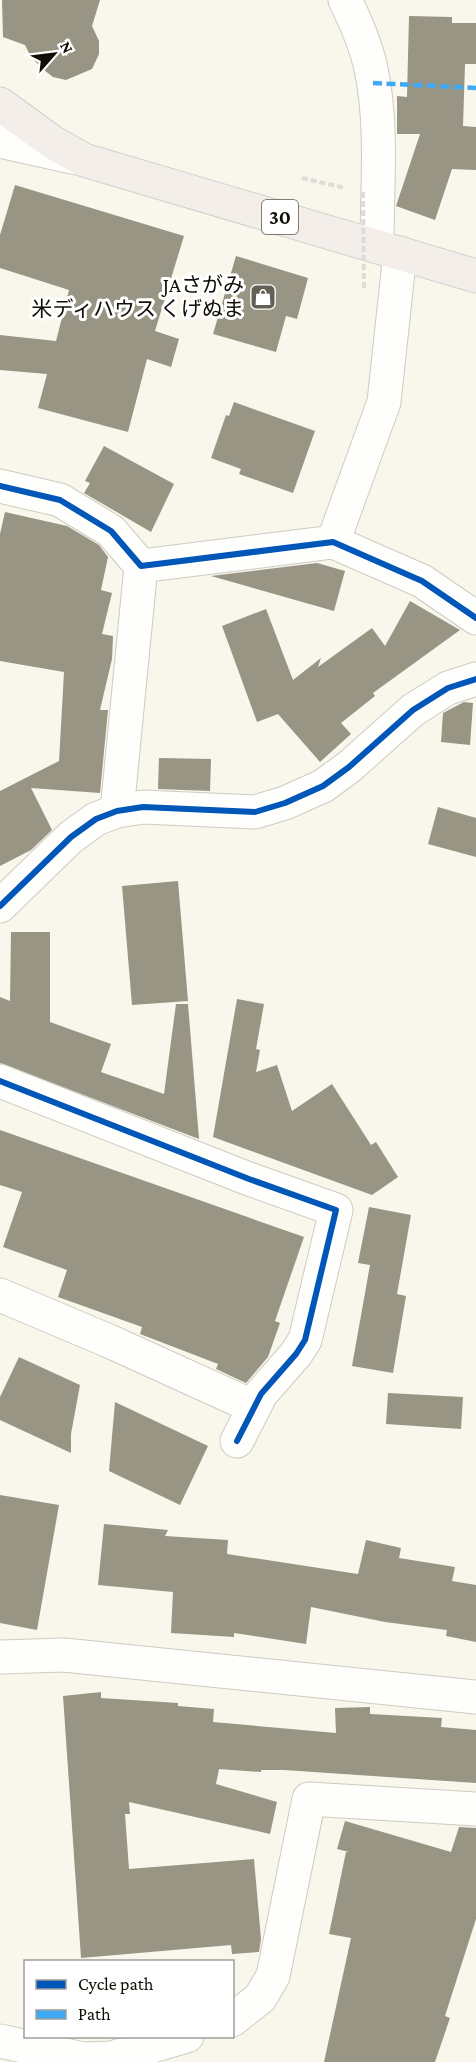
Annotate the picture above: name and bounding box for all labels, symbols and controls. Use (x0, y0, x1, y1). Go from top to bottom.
north arrow (24, 24, 84, 84)
text: N (57, 38, 77, 56)
road number: 30 (262, 200, 298, 234)
place label: JAさがみ 米ディハウス くげぬま (32, 273, 244, 321)
shop icon: JAさがみ 米ディハウス くげぬま (248, 282, 278, 312)
legend (24, 1960, 234, 2038)
text: Cycle path (78, 1974, 154, 1994)
text: Path (78, 2004, 111, 2024)

